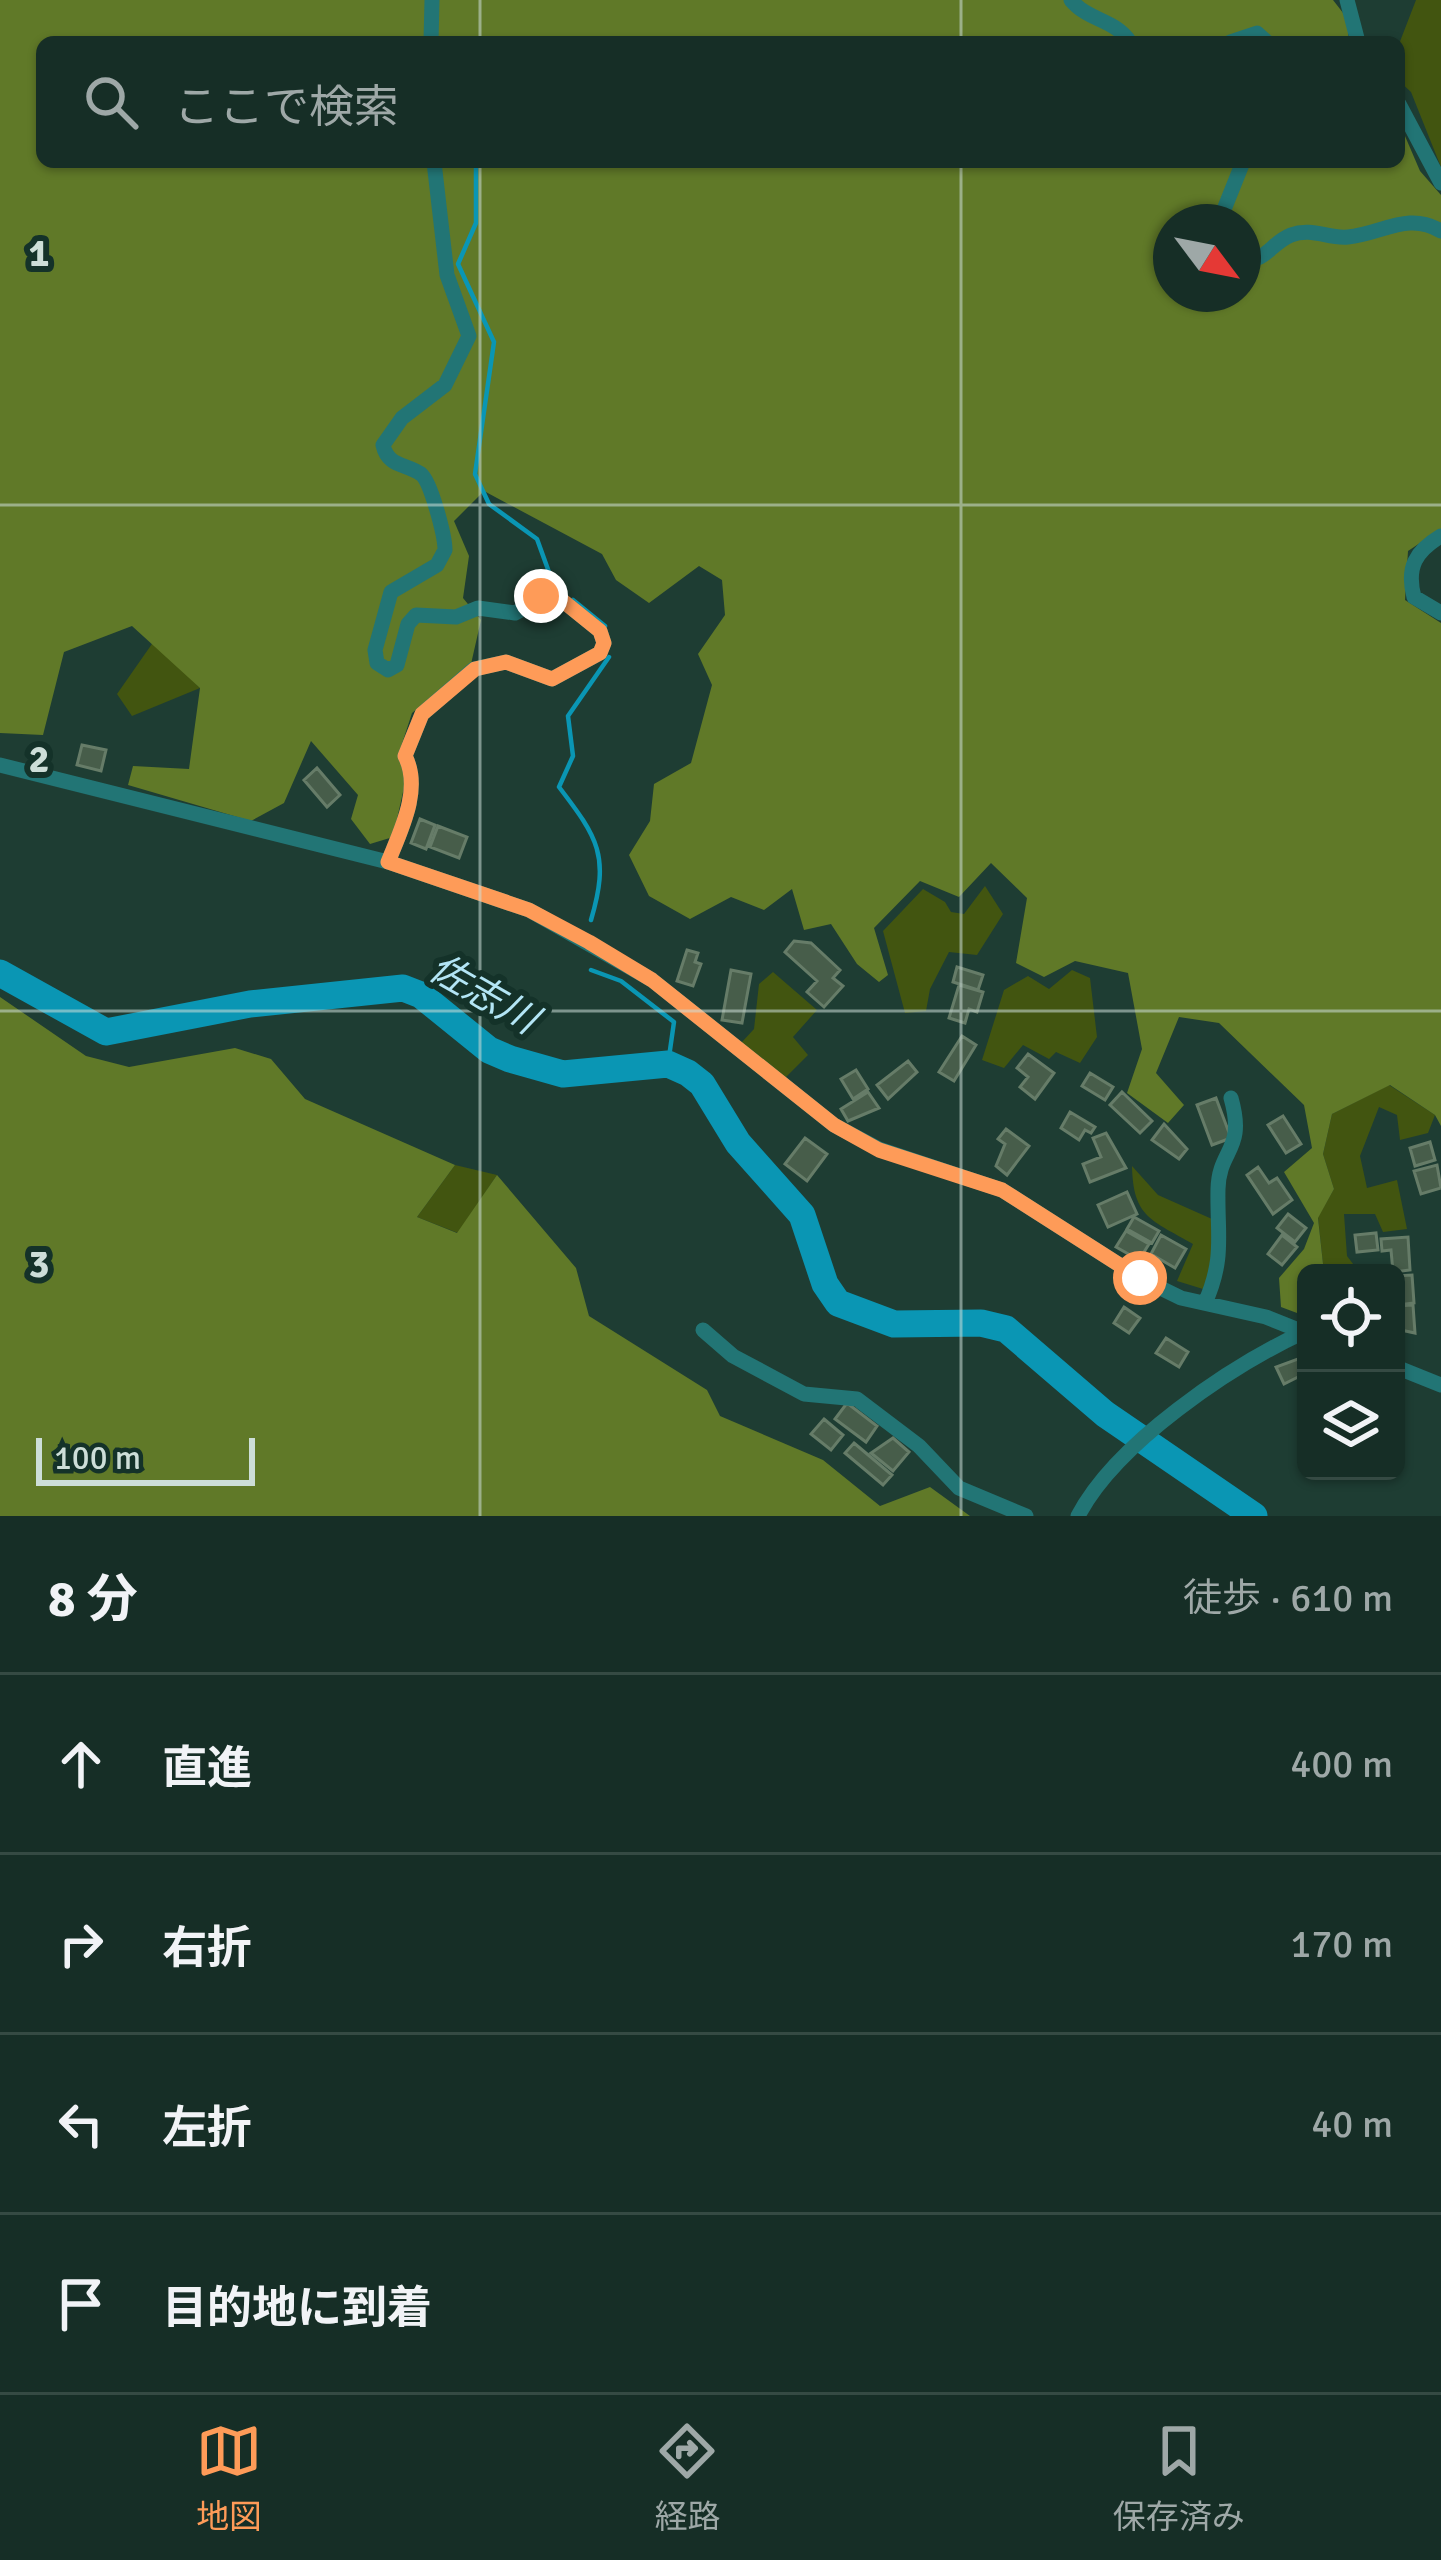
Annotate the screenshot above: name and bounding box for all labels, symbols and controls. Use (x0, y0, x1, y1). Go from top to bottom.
search box (36, 36, 1405, 168)
icon: search (78, 69, 144, 135)
text: ここで検索 (174, 80, 399, 135)
north arrow (1153, 204, 1261, 312)
text: 1 (28, 229, 50, 277)
route end (514, 569, 568, 623)
text: 2 (28, 735, 50, 783)
water label: 佐志川 (421, 944, 550, 1046)
text: 3 (28, 1240, 50, 1288)
route start (1113, 1251, 1167, 1305)
map controls (1297, 1264, 1405, 1480)
button: locate (1297, 1264, 1405, 1372)
button: layers (1297, 1372, 1405, 1480)
scale bar (36, 1432, 255, 1485)
text: 100 m (54, 1438, 141, 1479)
text: 8 分 (48, 1568, 138, 1631)
text: 徒歩 · 610 m (1183, 1574, 1393, 1622)
icon: ahead (48, 1731, 114, 1797)
text: 400 m (1290, 1740, 1393, 1788)
text: 直進 (162, 1741, 252, 1796)
icon: right (48, 1911, 114, 1977)
text: 170 m (1290, 1920, 1393, 1968)
text: 右折 (162, 1921, 252, 1976)
icon: left (48, 2091, 114, 2157)
text: 40 m (1311, 2100, 1393, 2148)
text: 左折 (162, 2101, 252, 2156)
icon: arrive (48, 2271, 114, 2337)
text: 目的地に到着 (162, 2281, 432, 2336)
tab: 地図 (196, 2418, 262, 2538)
tab: 経路 (654, 2418, 720, 2538)
tab: 保存済み (1113, 2418, 1245, 2538)

